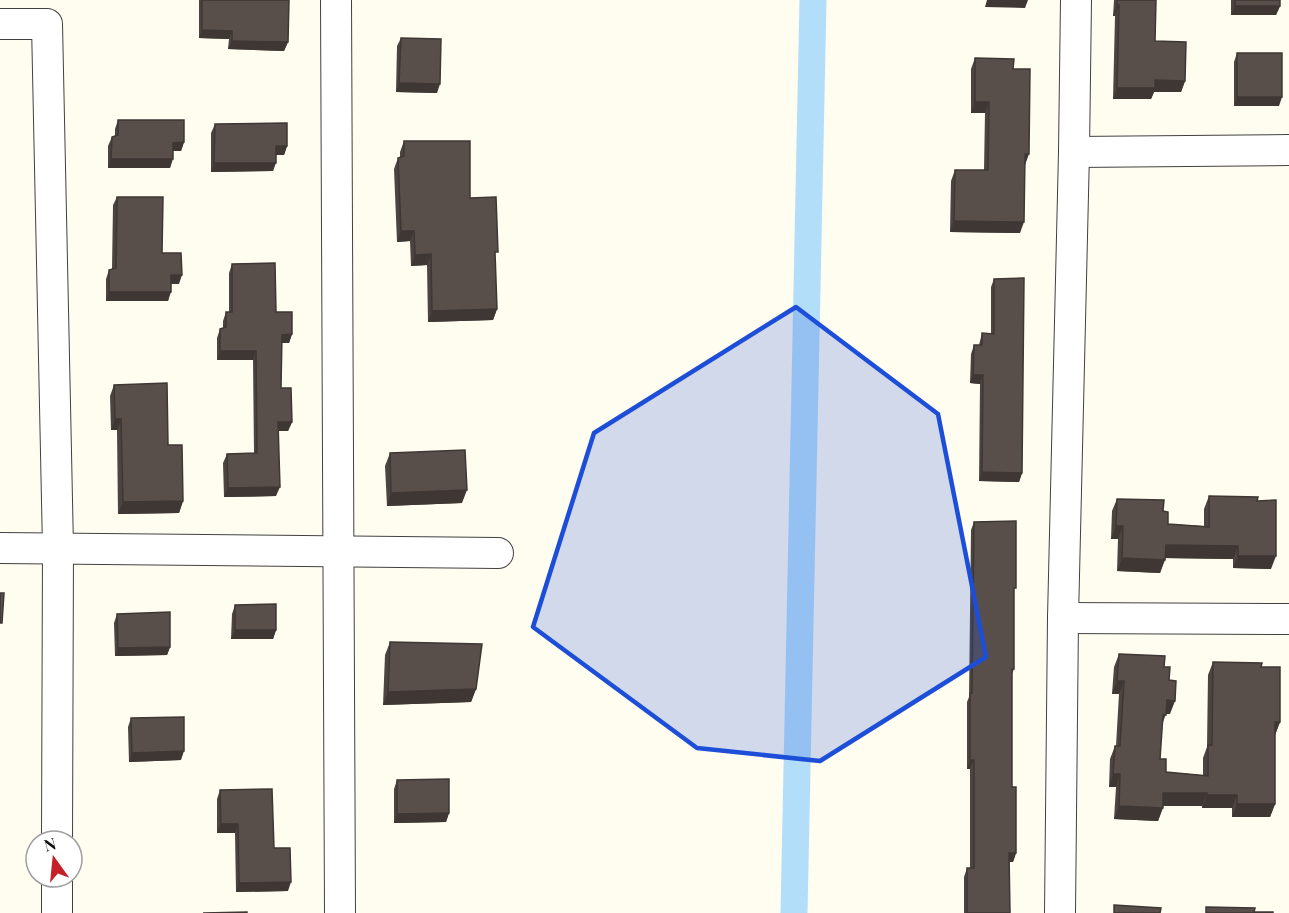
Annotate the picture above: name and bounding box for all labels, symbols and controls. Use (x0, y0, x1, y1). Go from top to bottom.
north arrow (24, 829, 84, 889)
text: N (42, 832, 59, 856)

